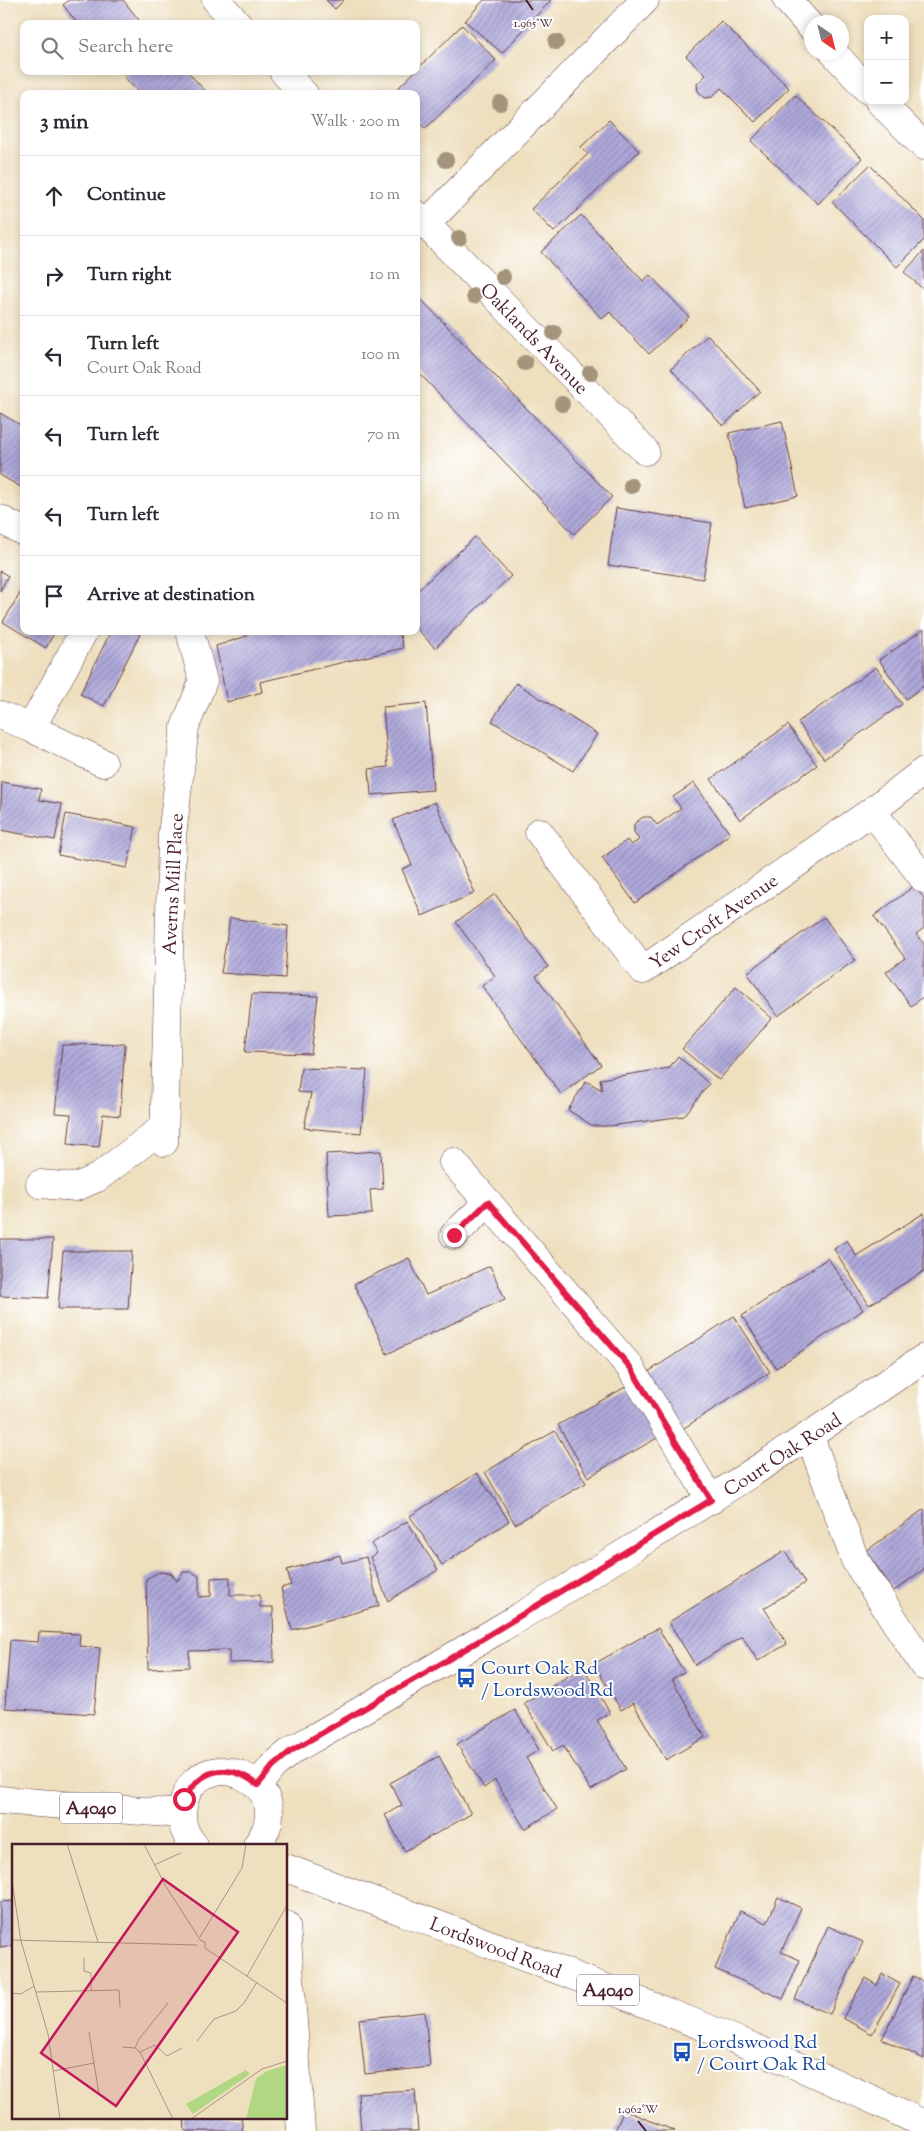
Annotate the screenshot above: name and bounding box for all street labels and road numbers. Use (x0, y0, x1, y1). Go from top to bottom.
street label: Oaklands Avenue (473, 278, 594, 402)
street label: Averns Mill Place (157, 812, 192, 956)
street label: Yew Croft Avenue (645, 868, 784, 978)
street label: Court Oak Road (719, 1408, 848, 1504)
road number: A4040 (60, 1792, 122, 1824)
street label: Lordswood Road (425, 1912, 565, 1987)
road number: A4040 (577, 1974, 639, 2006)

